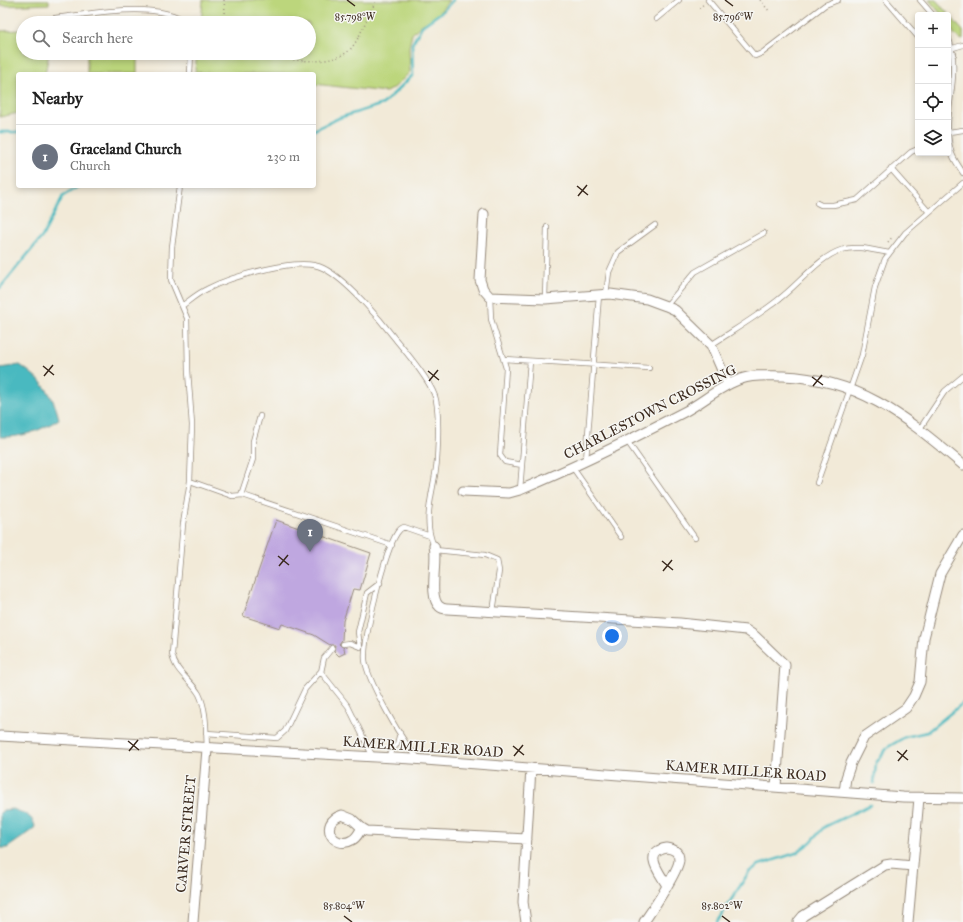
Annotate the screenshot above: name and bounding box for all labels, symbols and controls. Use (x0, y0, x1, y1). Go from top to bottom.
text: 85.798°W (335, 11, 376, 23)
text: 85.796°W (713, 11, 754, 23)
map controls (915, 12, 951, 156)
button: + (915, 12, 951, 48)
search box (16, 16, 316, 60)
icon: search (30, 27, 52, 49)
text: Search here (62, 29, 133, 47)
button: − (915, 48, 951, 84)
button: locate (915, 84, 951, 120)
text: Nearby (32, 88, 83, 109)
button: layers (915, 120, 951, 156)
text: Graceland Church (70, 140, 181, 158)
text: 1 (42, 149, 48, 165)
text: 230 m (267, 149, 300, 165)
text: Church (70, 158, 110, 174)
street label: CHARLESTOWN CROSSING (561, 361, 739, 463)
pin: 1 (297, 519, 323, 552)
your location (602, 626, 622, 646)
street label: KAMER MILLER ROAD (342, 733, 504, 761)
street label: KAMER MILLER ROAD (665, 757, 827, 785)
street label: CARVER STREET (172, 774, 200, 893)
text: 85.804°W (323, 900, 365, 912)
text: 85.802°W (702, 900, 743, 912)

